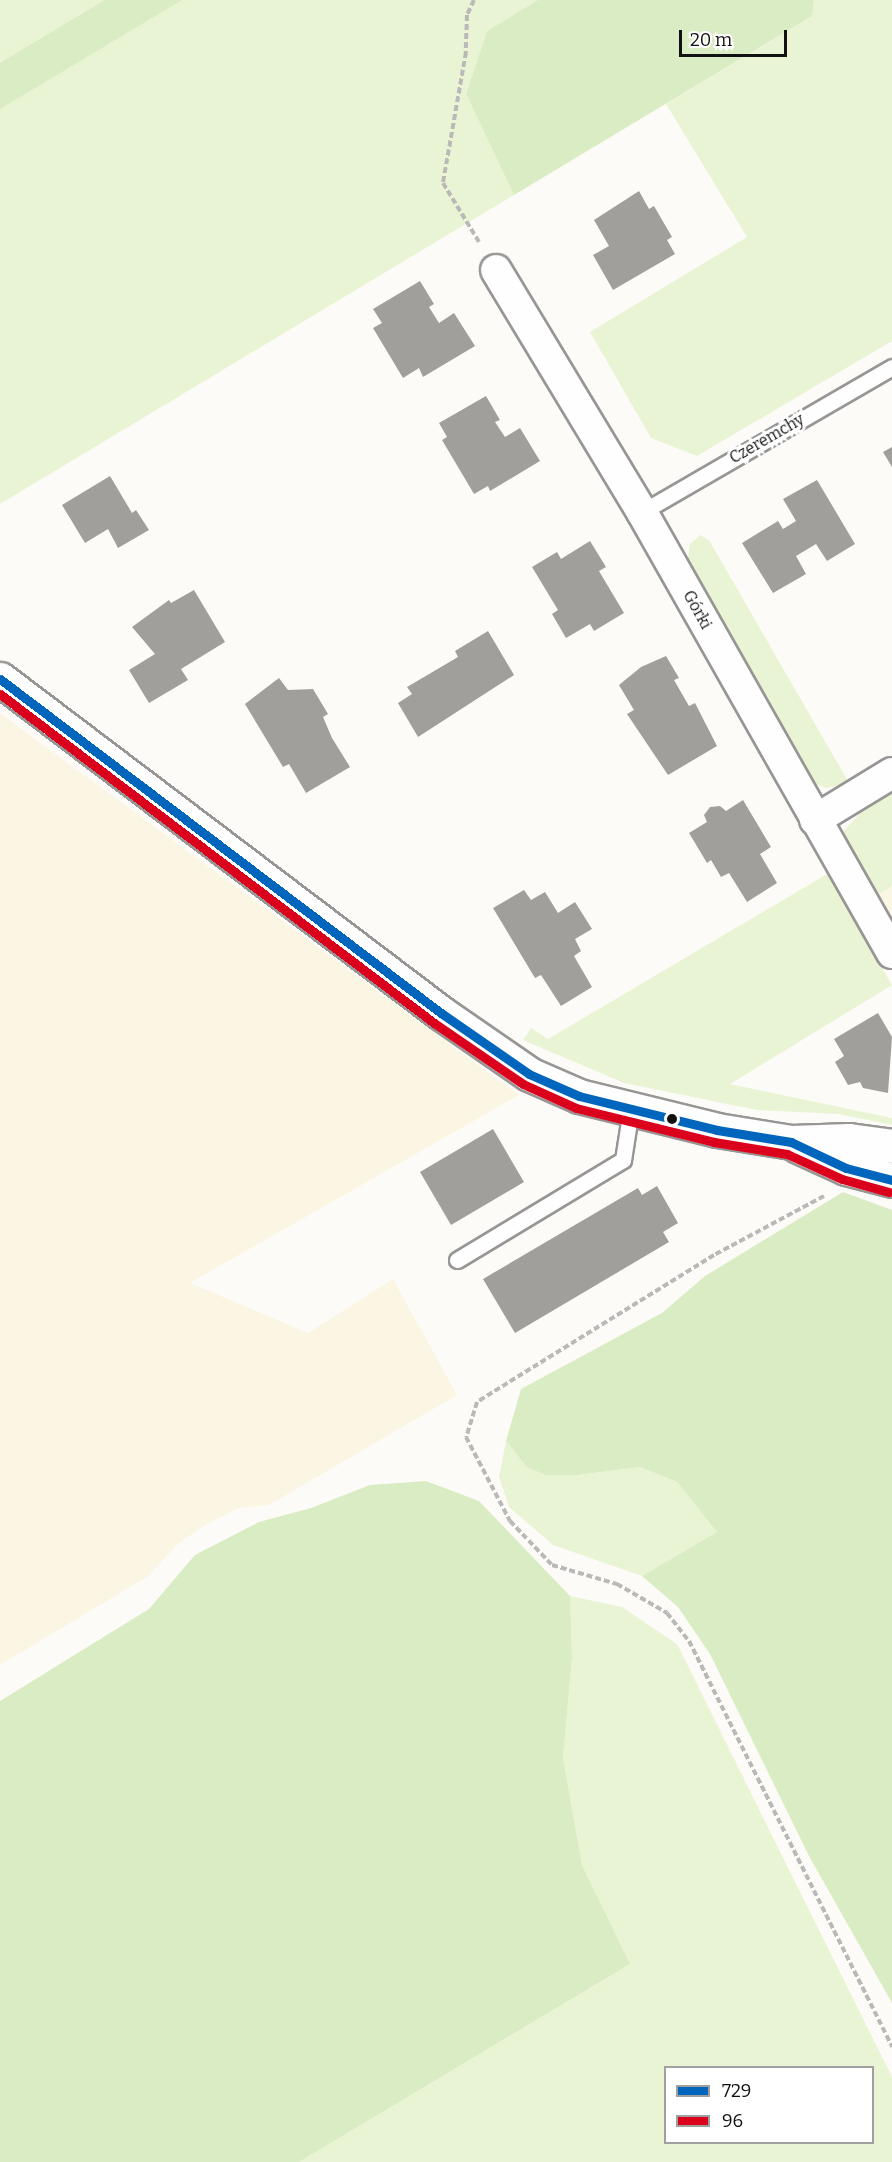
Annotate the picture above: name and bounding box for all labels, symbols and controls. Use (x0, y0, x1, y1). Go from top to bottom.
scale bar (682, 18, 790, 56)
text: 20 m (690, 29, 732, 51)
street label: Czeremchy (726, 410, 808, 468)
street label: Górki (679, 587, 715, 633)
unlabelled marker (666, 1113, 678, 1125)
legend (664, 2066, 874, 2144)
text: 729 (722, 2080, 751, 2102)
text: 96 (722, 2110, 743, 2132)

